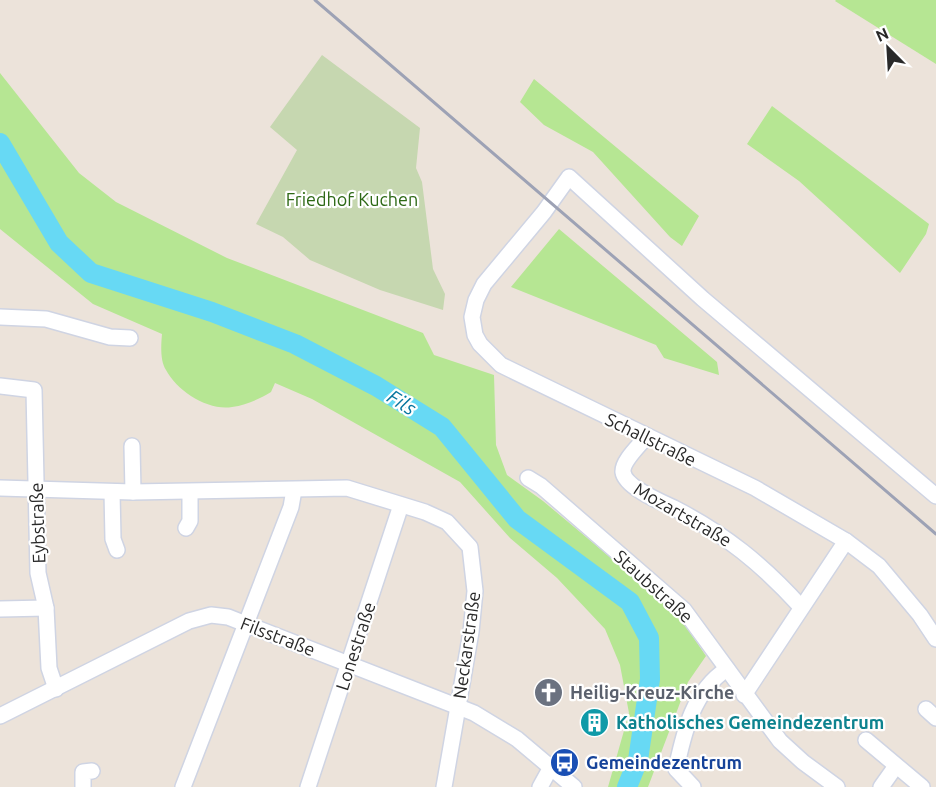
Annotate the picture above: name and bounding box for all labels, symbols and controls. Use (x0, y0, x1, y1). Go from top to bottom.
north arrow (858, 18, 918, 78)
text: N (873, 24, 891, 45)
park label: Friedhof Kuchen (286, 189, 418, 209)
water label: Fils (383, 384, 421, 420)
street label: Schallstraße (602, 408, 700, 470)
street label: Mozartstraße (631, 478, 735, 550)
street label: Eybstraße (26, 482, 48, 564)
street label: Staubstraße (611, 546, 697, 626)
street label: Neckarstraße (449, 590, 483, 700)
street label: Lonestraße (331, 599, 379, 693)
street label: Filsstraße (238, 613, 318, 659)
church icon: Heilig-Kreuz-Kirche (533, 676, 565, 708)
place label: Heilig-Kreuz-Kirche (570, 682, 734, 702)
building icon: Katholisches Gemeindezentrum (579, 706, 611, 738)
place label: Katholisches Gemeindezentrum (616, 712, 884, 732)
bus stop icon: Gemeindezentrum (549, 746, 581, 778)
place label: Gemeindezentrum (586, 752, 742, 772)

